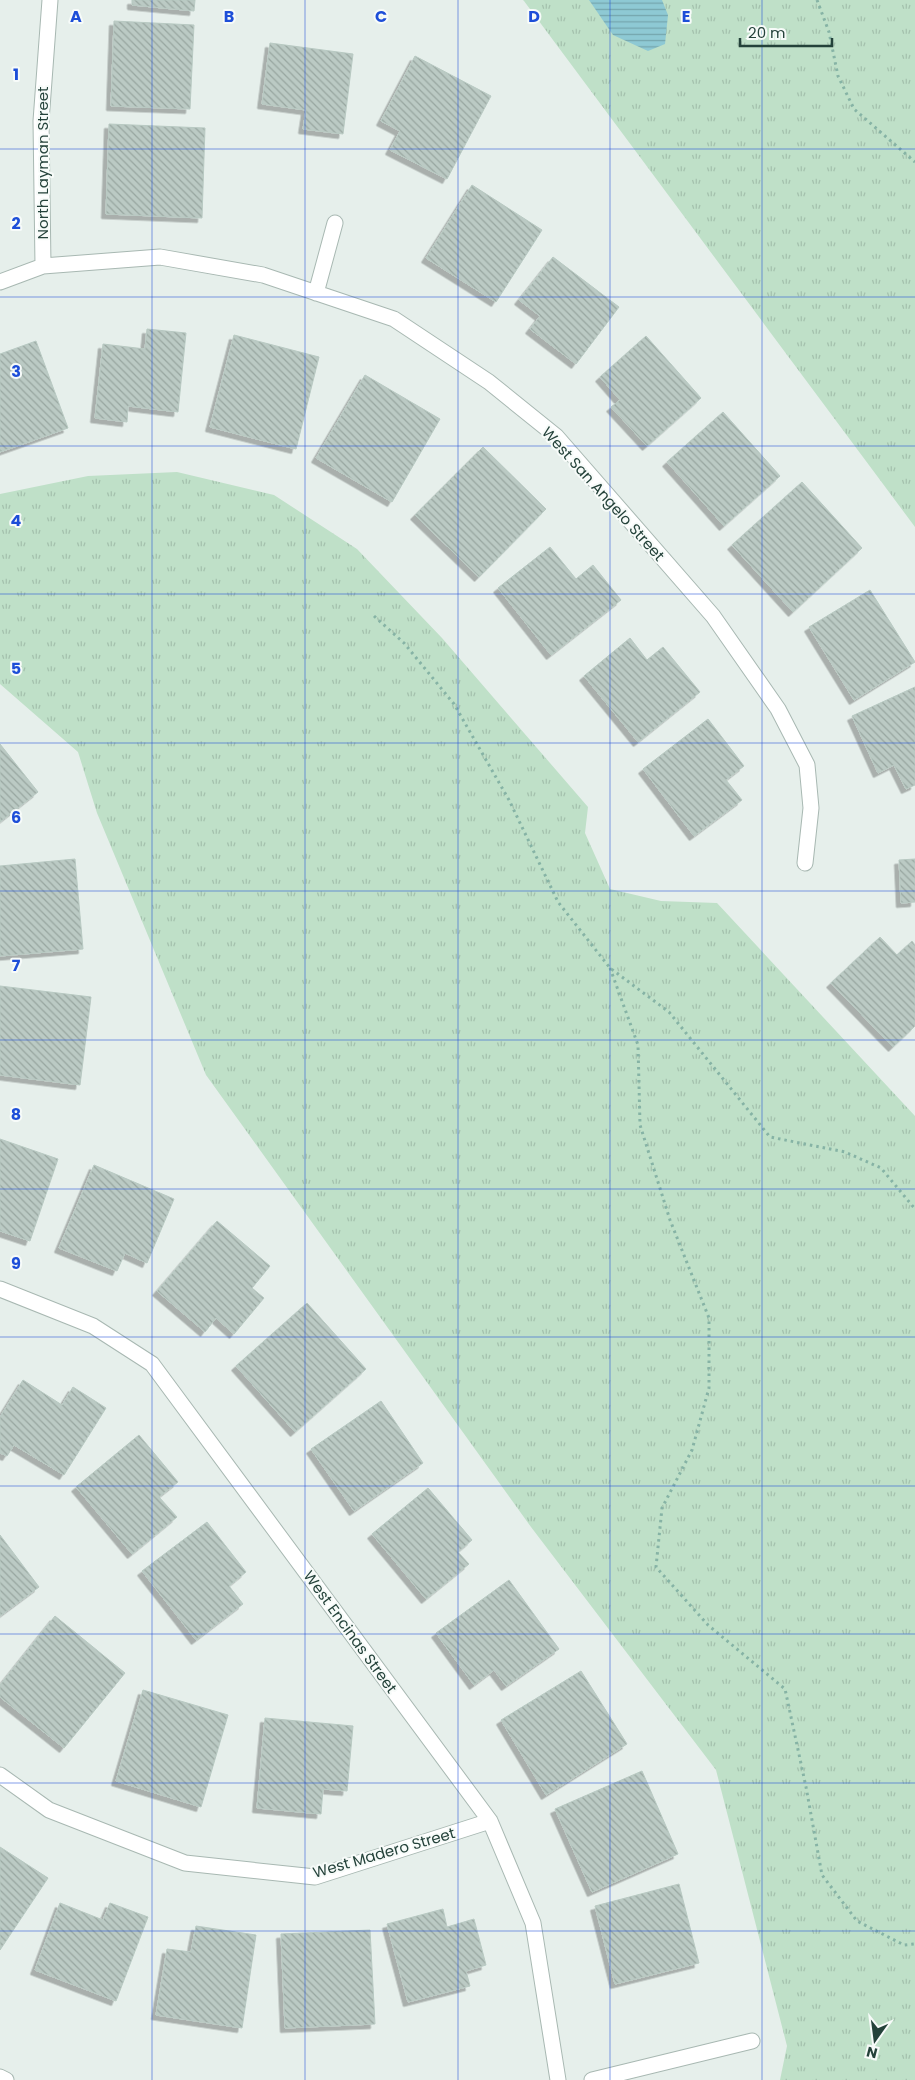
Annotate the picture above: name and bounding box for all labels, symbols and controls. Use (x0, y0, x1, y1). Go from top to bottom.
text: A (70, 5, 82, 28)
text: B (224, 5, 234, 28)
text: C (375, 5, 387, 28)
text: D (528, 5, 540, 28)
text: E (682, 5, 690, 28)
scale bar (740, 15, 832, 47)
text: 20 m (748, 22, 786, 43)
text: 1 (13, 63, 19, 86)
street label: North Layman Street (32, 87, 53, 240)
text: 2 (11, 212, 21, 235)
text: 3 (11, 360, 21, 383)
street label: West San Angelo Street (537, 422, 669, 565)
text: 4 (11, 509, 22, 532)
text: 5 (11, 657, 21, 680)
text: 6 (11, 806, 21, 829)
text: 7 (12, 954, 21, 977)
text: 8 (11, 1103, 21, 1126)
text: 9 (11, 1252, 21, 1275)
street label: West Encinas Street (299, 1566, 402, 1697)
street label: West Madero Street (310, 1822, 457, 1883)
north arrow (850, 2015, 900, 2065)
text: N (864, 2042, 879, 2064)

